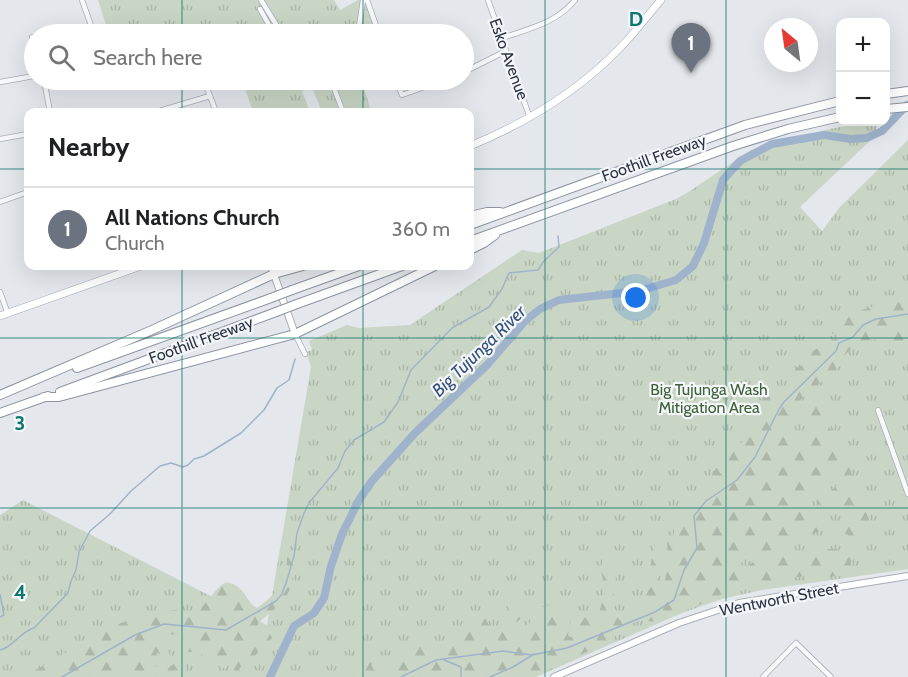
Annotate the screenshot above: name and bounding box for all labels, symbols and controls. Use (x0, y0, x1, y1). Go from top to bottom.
text: D (629, 7, 643, 31)
street label: Esko Avenue (485, 16, 533, 102)
north arrow (764, 18, 818, 72)
map controls (836, 18, 890, 126)
button: + (836, 18, 890, 72)
pin: 1 (672, 23, 710, 73)
search box (24, 24, 474, 90)
icon: search (45, 41, 78, 74)
text: Search here (93, 44, 202, 71)
button: − (836, 72, 890, 126)
street label: Foothill Freeway (599, 130, 709, 186)
text: Nearby (48, 131, 129, 163)
text: All Nations Church (105, 204, 280, 231)
text: 1 (64, 217, 71, 241)
text: 360 m (392, 217, 450, 241)
text: Church (105, 231, 165, 255)
your location (621, 283, 650, 312)
water label: Big Tujunga River (428, 300, 532, 401)
street label: Foothill Freeway (146, 312, 256, 368)
park label: Big Tujunga Wash Mitigation Area (650, 380, 768, 417)
text: 3 (15, 411, 25, 435)
street label: Wentworth Street (718, 578, 841, 620)
text: 4 (14, 580, 26, 604)

